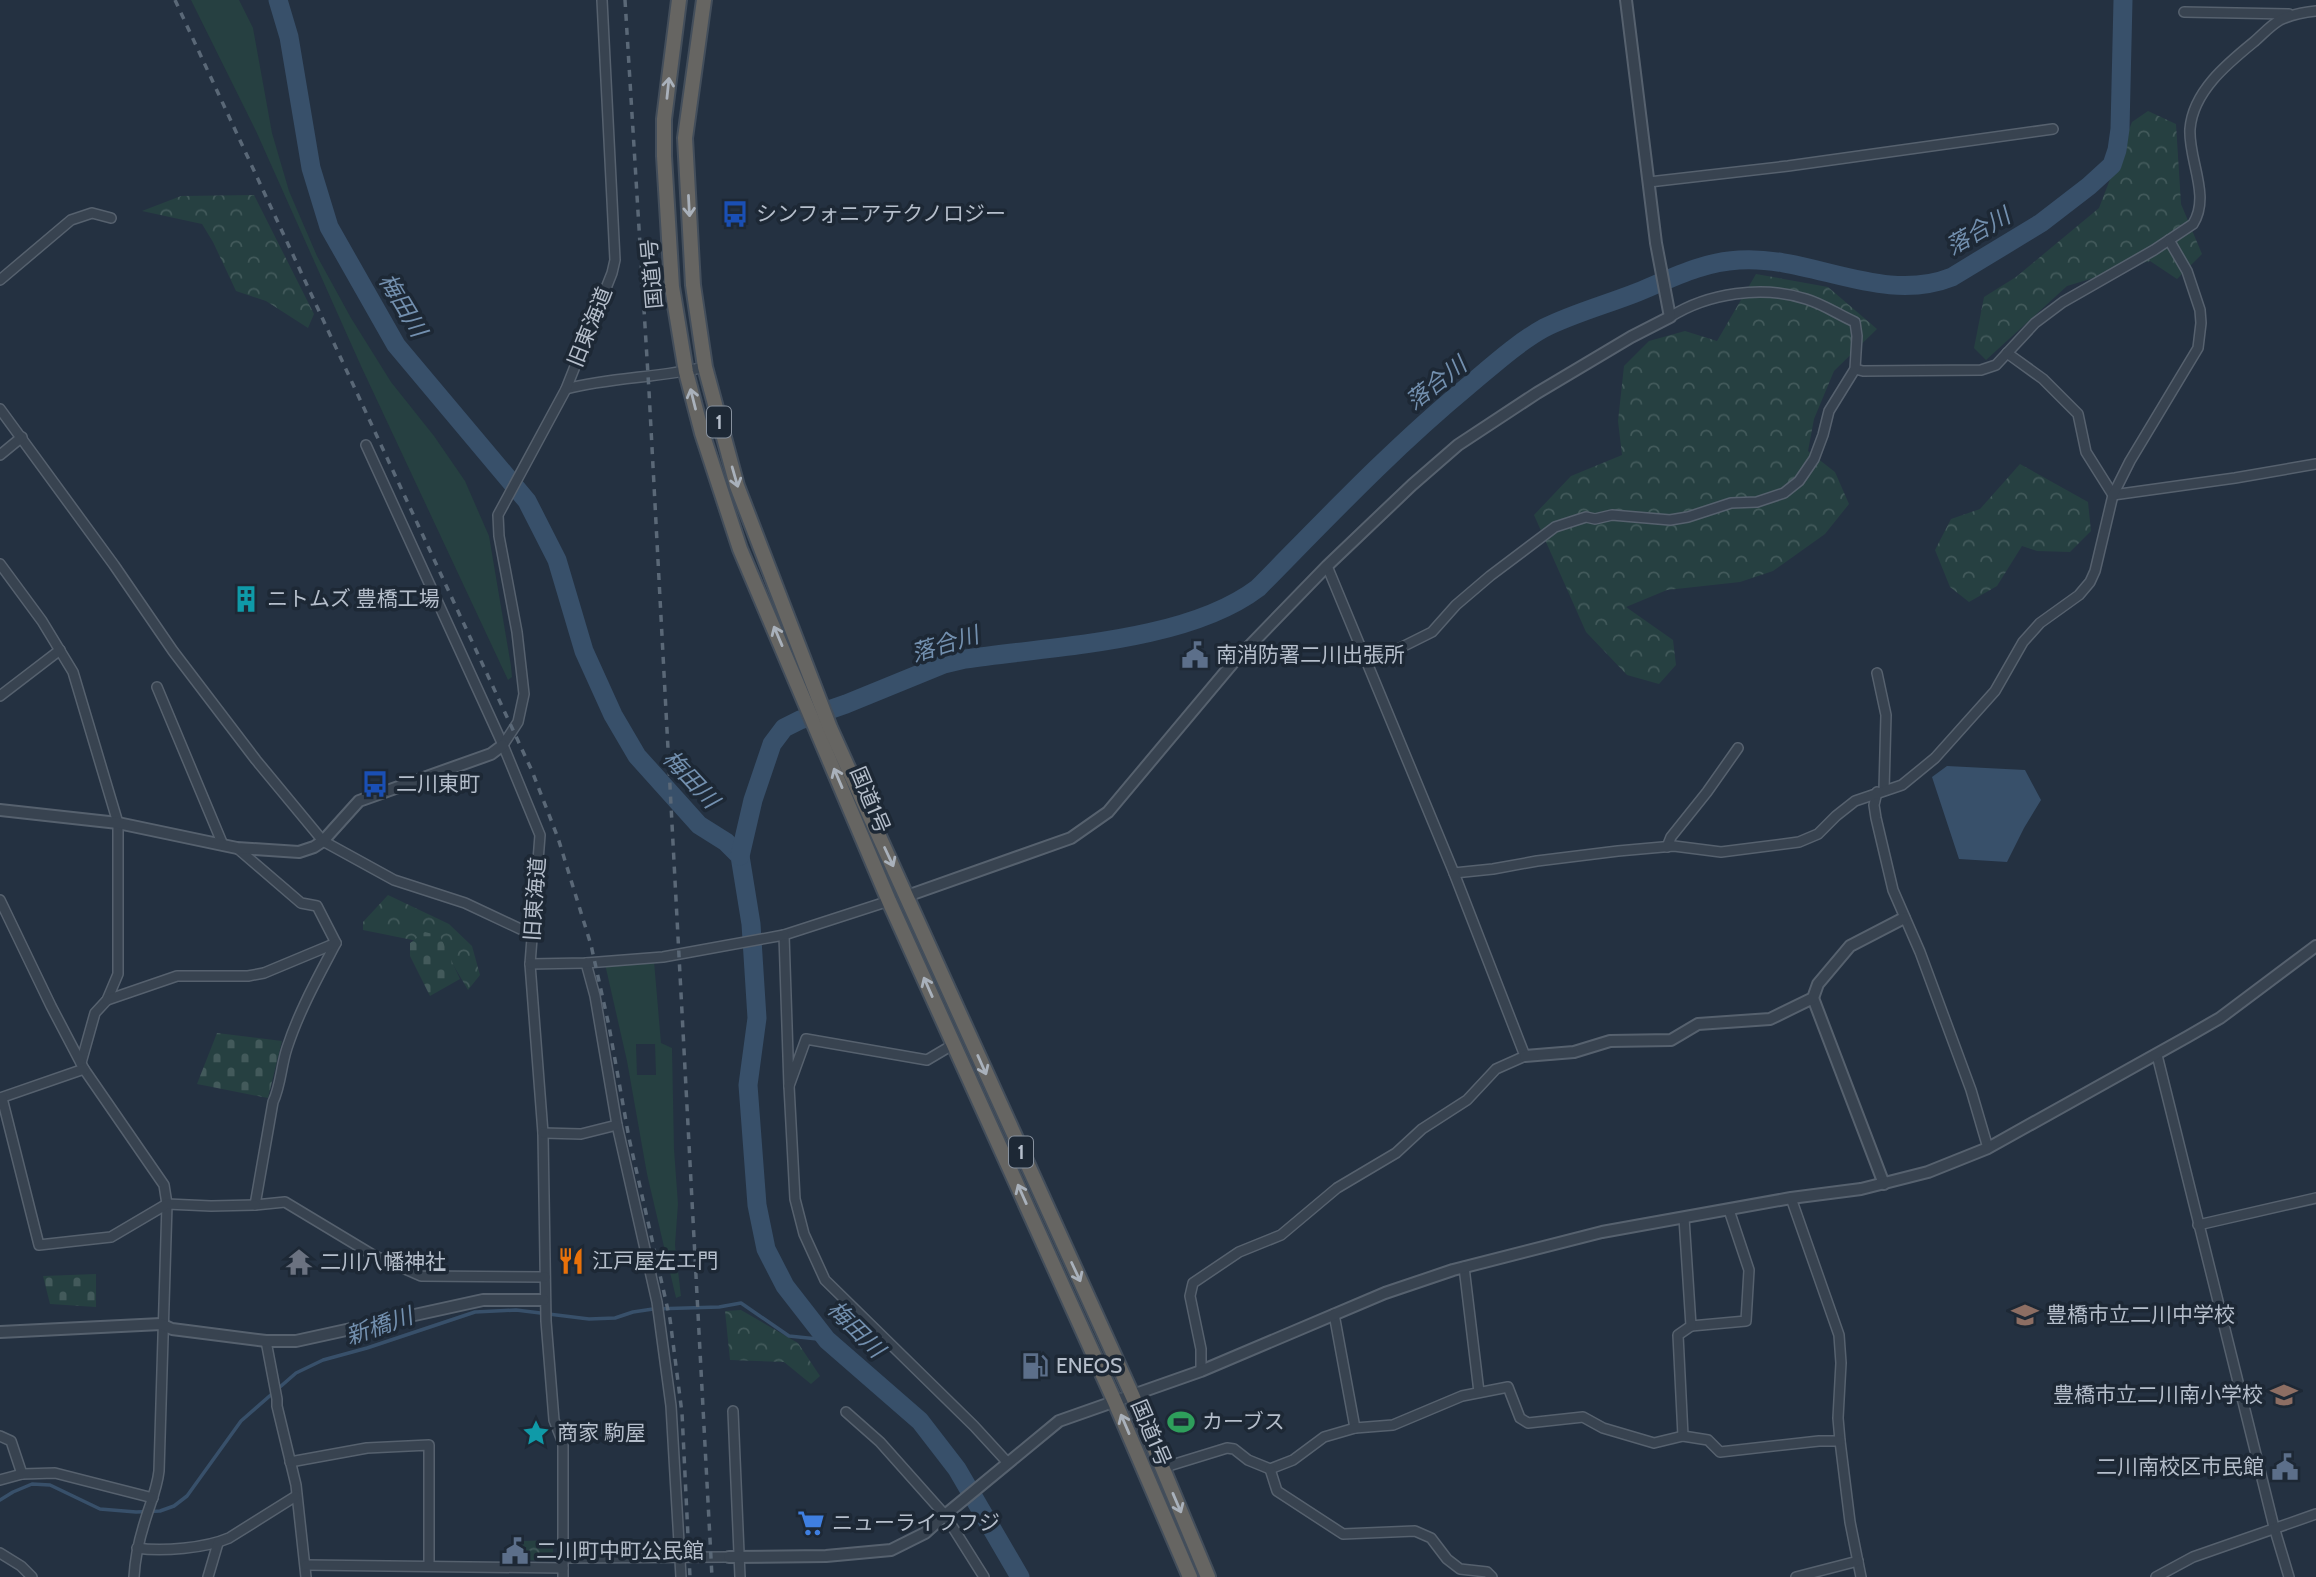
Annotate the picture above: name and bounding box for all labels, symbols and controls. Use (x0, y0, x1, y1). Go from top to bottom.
one-way arrow (661, 77, 674, 100)
one-way arrow (682, 194, 695, 217)
bus stop icon: シンフォニアテクノロジー (720, 199, 750, 229)
water label: 落合川 (1941, 200, 2017, 260)
place label: シンフォニアテクノロジー (756, 201, 1006, 226)
street label: 国道1号 (636, 238, 667, 310)
water label: 梅田川 (373, 268, 434, 344)
street label: 旧東海道 (562, 283, 617, 370)
water label: 落合川 (1400, 349, 1474, 415)
one-way arrow (686, 388, 699, 411)
road number: 1 (707, 406, 731, 438)
one-way arrow (729, 466, 742, 488)
building icon: ニトムズ 豊橋工場 (231, 584, 261, 614)
place label: ニトムズ 豊橋工場 (267, 586, 440, 611)
water label: 落合川 (908, 620, 985, 667)
one-way arrow (770, 626, 783, 647)
public building icon: 南消防署二川出張所 (1180, 640, 1210, 670)
place label: 南消防署二川出張所 (1216, 642, 1405, 667)
water label: 梅田川 (657, 744, 727, 816)
street label: 国道1号 (845, 763, 896, 837)
one-way arrow (830, 768, 843, 790)
bus stop icon: 二川東町 (360, 769, 390, 799)
place label: 二川東町 (396, 771, 480, 796)
one-way arrow (883, 846, 896, 867)
street label: 旧東海道 (519, 856, 550, 942)
one-way arrow (921, 977, 934, 998)
one-way arrow (976, 1053, 989, 1075)
road number: 1 (1009, 1136, 1033, 1168)
one-way arrow (1015, 1184, 1028, 1205)
restaurant icon: 江戸屋左エ門 (556, 1246, 586, 1276)
temple icon: 二川八幡神社 (284, 1247, 314, 1277)
place label: 江戸屋左エ門 (592, 1248, 718, 1273)
place label: 二川八幡神社 (320, 1249, 446, 1274)
one-way arrow (1070, 1261, 1083, 1282)
water label: 梅田川 (822, 1295, 892, 1365)
school or university icon: 豊橋市立二川中学校 (2010, 1300, 2040, 1330)
water label: 新橋川 (342, 1301, 419, 1350)
place label: 豊橋市立二川中学校 (2046, 1302, 2235, 1327)
fuel station icon: ENEOS (1020, 1351, 1050, 1381)
place label: ENEOS (1056, 1353, 1122, 1378)
school or university icon: 豊橋市立二川南小学校 (2269, 1380, 2299, 1410)
place label: 豊橋市立二川南小学校 (2053, 1382, 2263, 1407)
street label: 国道1号 (1126, 1396, 1177, 1470)
sports icon: カーブス (1166, 1407, 1196, 1437)
place label: カーブス (1202, 1409, 1285, 1434)
one-way arrow (1118, 1414, 1131, 1436)
place icon: 商家 駒屋 (521, 1418, 551, 1448)
place label: 商家 駒屋 (557, 1420, 646, 1445)
public building icon: 二川南校区市民館 (2270, 1452, 2300, 1482)
place label: 二川南校区市民館 (2096, 1454, 2264, 1479)
one-way arrow (1171, 1491, 1184, 1513)
supermarket icon: ニューライフフジ (796, 1508, 826, 1538)
place label: ニューライフフジ (832, 1510, 1000, 1535)
public building icon: 二川町中町公民館 (500, 1536, 530, 1566)
place label: 二川町中町公民館 (536, 1538, 704, 1563)

